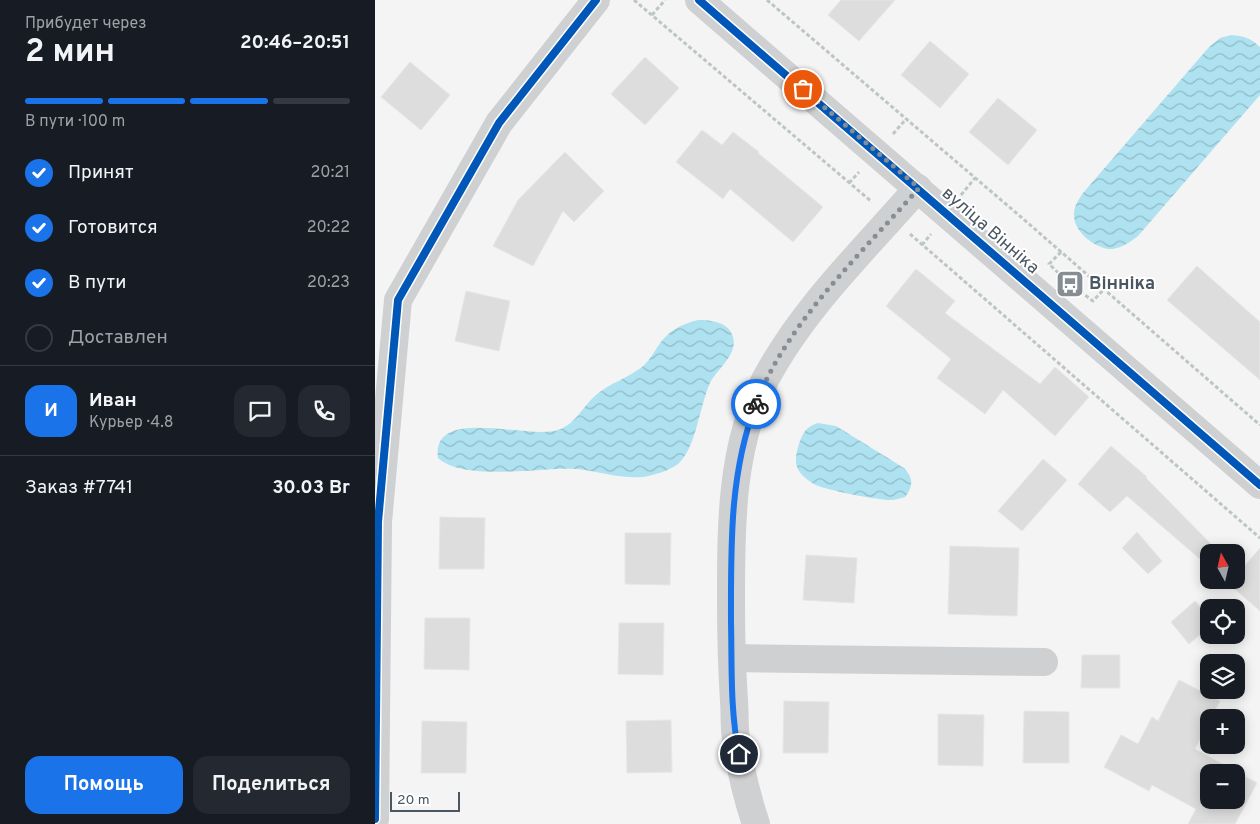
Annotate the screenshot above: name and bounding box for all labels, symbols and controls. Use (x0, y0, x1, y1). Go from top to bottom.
text: Прибудет через (25, 14, 147, 34)
text: 20:46–20:51 (240, 31, 350, 55)
text: 2 мин (25, 33, 115, 73)
pin (782, 68, 824, 110)
icon: bag (789, 75, 817, 103)
text: В пути · 100 m (25, 112, 125, 132)
icon: check (25, 159, 53, 187)
text: Принят (68, 161, 134, 185)
text: 20:21 (311, 163, 350, 183)
street label: вуліца Вінніка (936, 182, 1044, 280)
icon: check (25, 214, 53, 242)
text: Готовится (68, 216, 158, 240)
text: 20:22 (307, 218, 350, 238)
icon: check (25, 269, 53, 297)
bus stop icon: Вінніка (1055, 269, 1085, 299)
text: В пути (68, 271, 126, 295)
text: 20:23 (307, 273, 350, 293)
place label: Вінніка (1089, 273, 1155, 296)
text: Доставлен (68, 326, 168, 350)
courier (731, 379, 781, 429)
button: chat (234, 385, 286, 437)
button: phone (298, 385, 350, 437)
text: Иван (89, 389, 137, 413)
icon: bike (742, 390, 770, 418)
text: И (44, 399, 58, 423)
text: Курьер · 4.8 (89, 413, 174, 433)
text: Заказ #7741 (25, 476, 133, 500)
text: 30.03 Br (272, 476, 350, 500)
north arrow (1200, 544, 1245, 589)
map controls (1200, 544, 1245, 809)
button: locate (1200, 599, 1245, 644)
button: layers (1200, 654, 1245, 699)
button: + (1200, 709, 1245, 754)
pin (718, 733, 760, 775)
icon: home (725, 740, 753, 768)
button: Помощь (25, 756, 183, 814)
button: Поделиться (193, 756, 350, 814)
button: − (1200, 764, 1245, 809)
scale bar (390, 789, 460, 812)
text: 20 m (397, 792, 430, 809)

